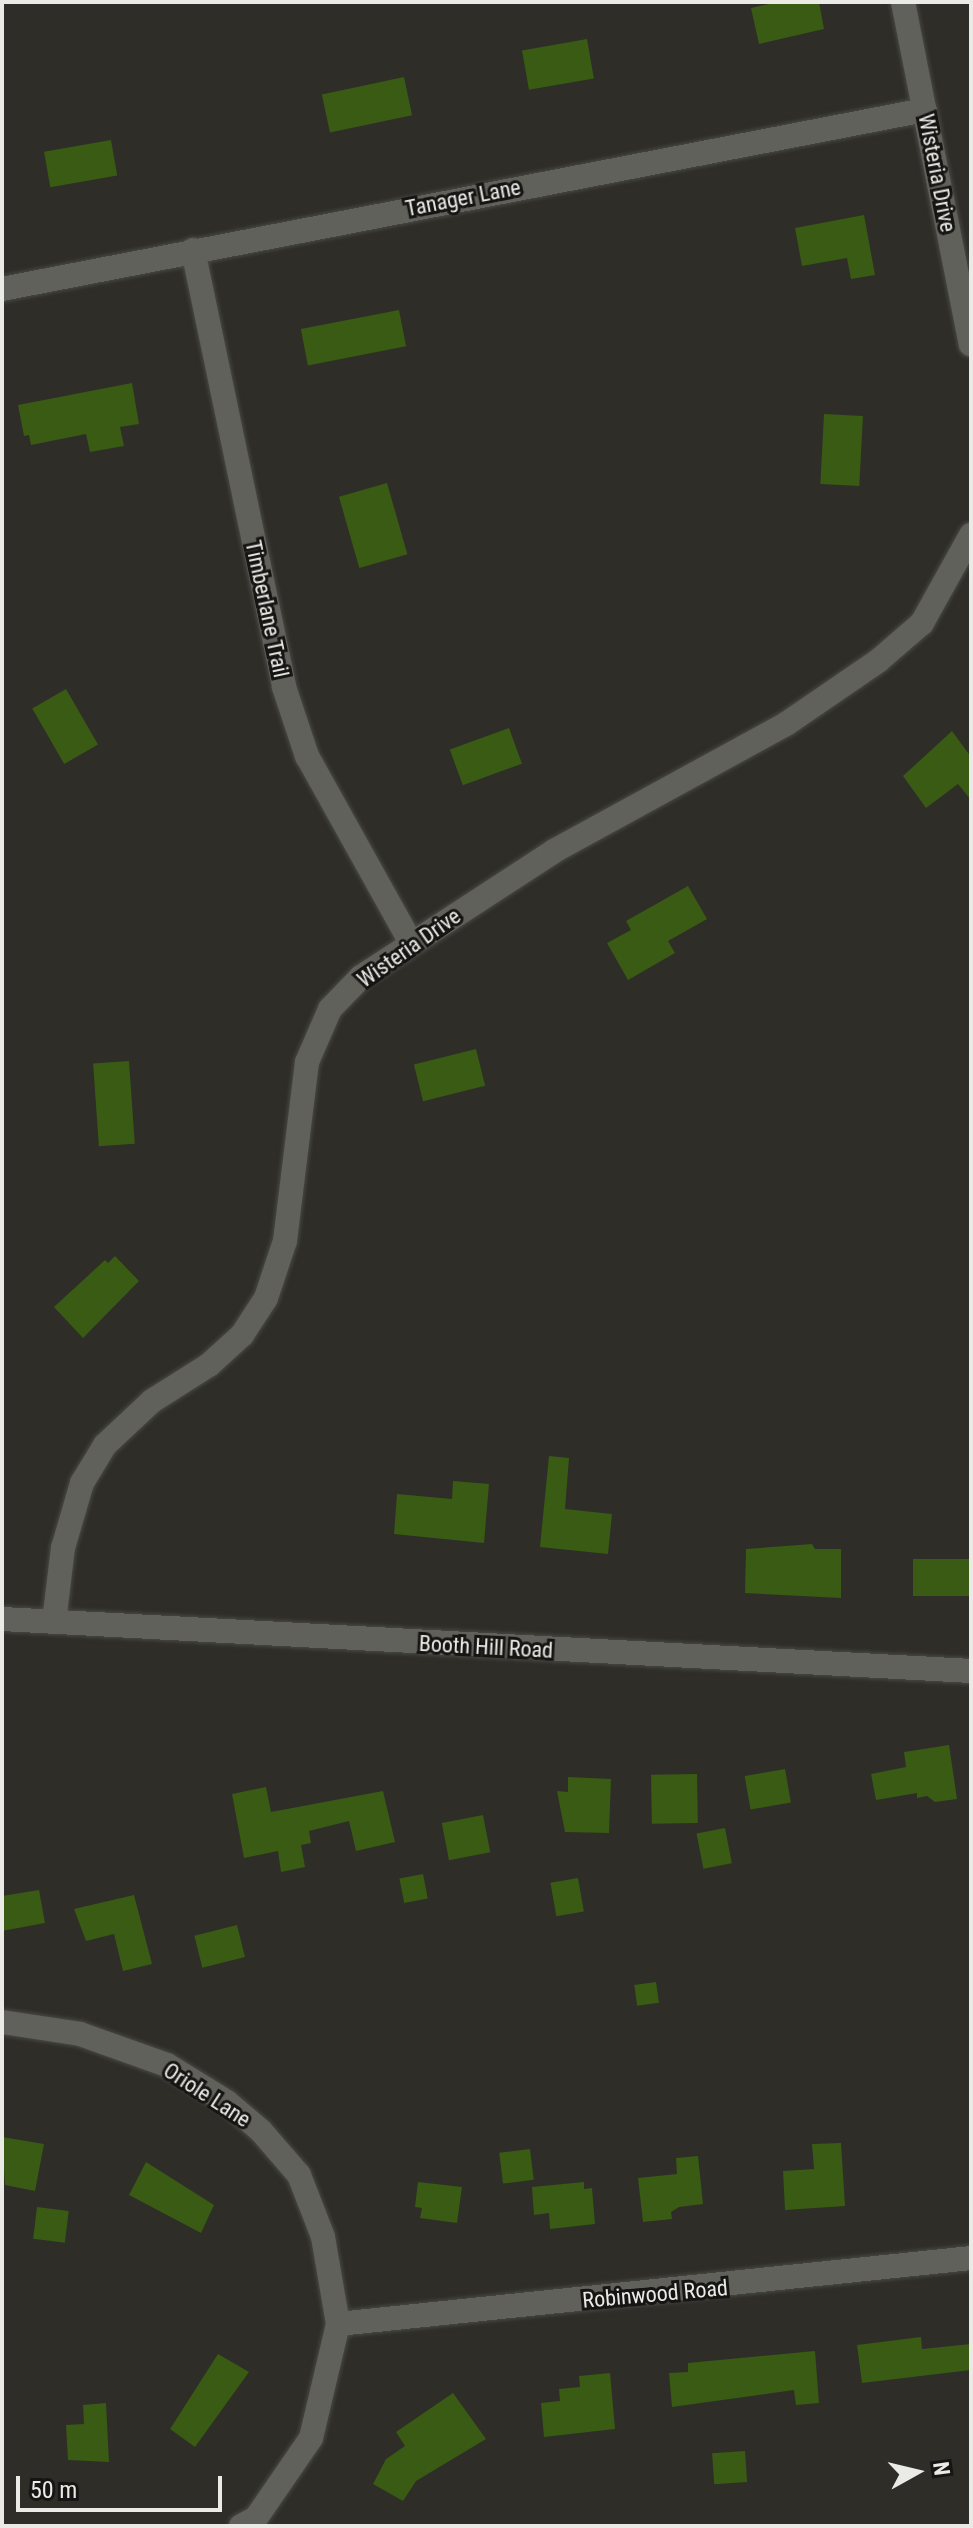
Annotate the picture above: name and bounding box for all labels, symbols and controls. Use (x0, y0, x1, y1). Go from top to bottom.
street label: Wisteria Drive (913, 112, 961, 234)
street label: Tanager Lane (403, 174, 523, 222)
street label: Timberlane Trail (240, 538, 294, 680)
street label: Wisteria Drive (352, 903, 466, 993)
street label: Booth Hill Road (418, 1630, 554, 1664)
street label: Oriole Lane (159, 2057, 255, 2133)
street label: Robinwood Road (581, 2274, 729, 2314)
north arrow (877, 2432, 957, 2512)
scale bar (20, 2460, 226, 2510)
text: N (928, 2460, 955, 2477)
text: 50 m (30, 2476, 77, 2504)

